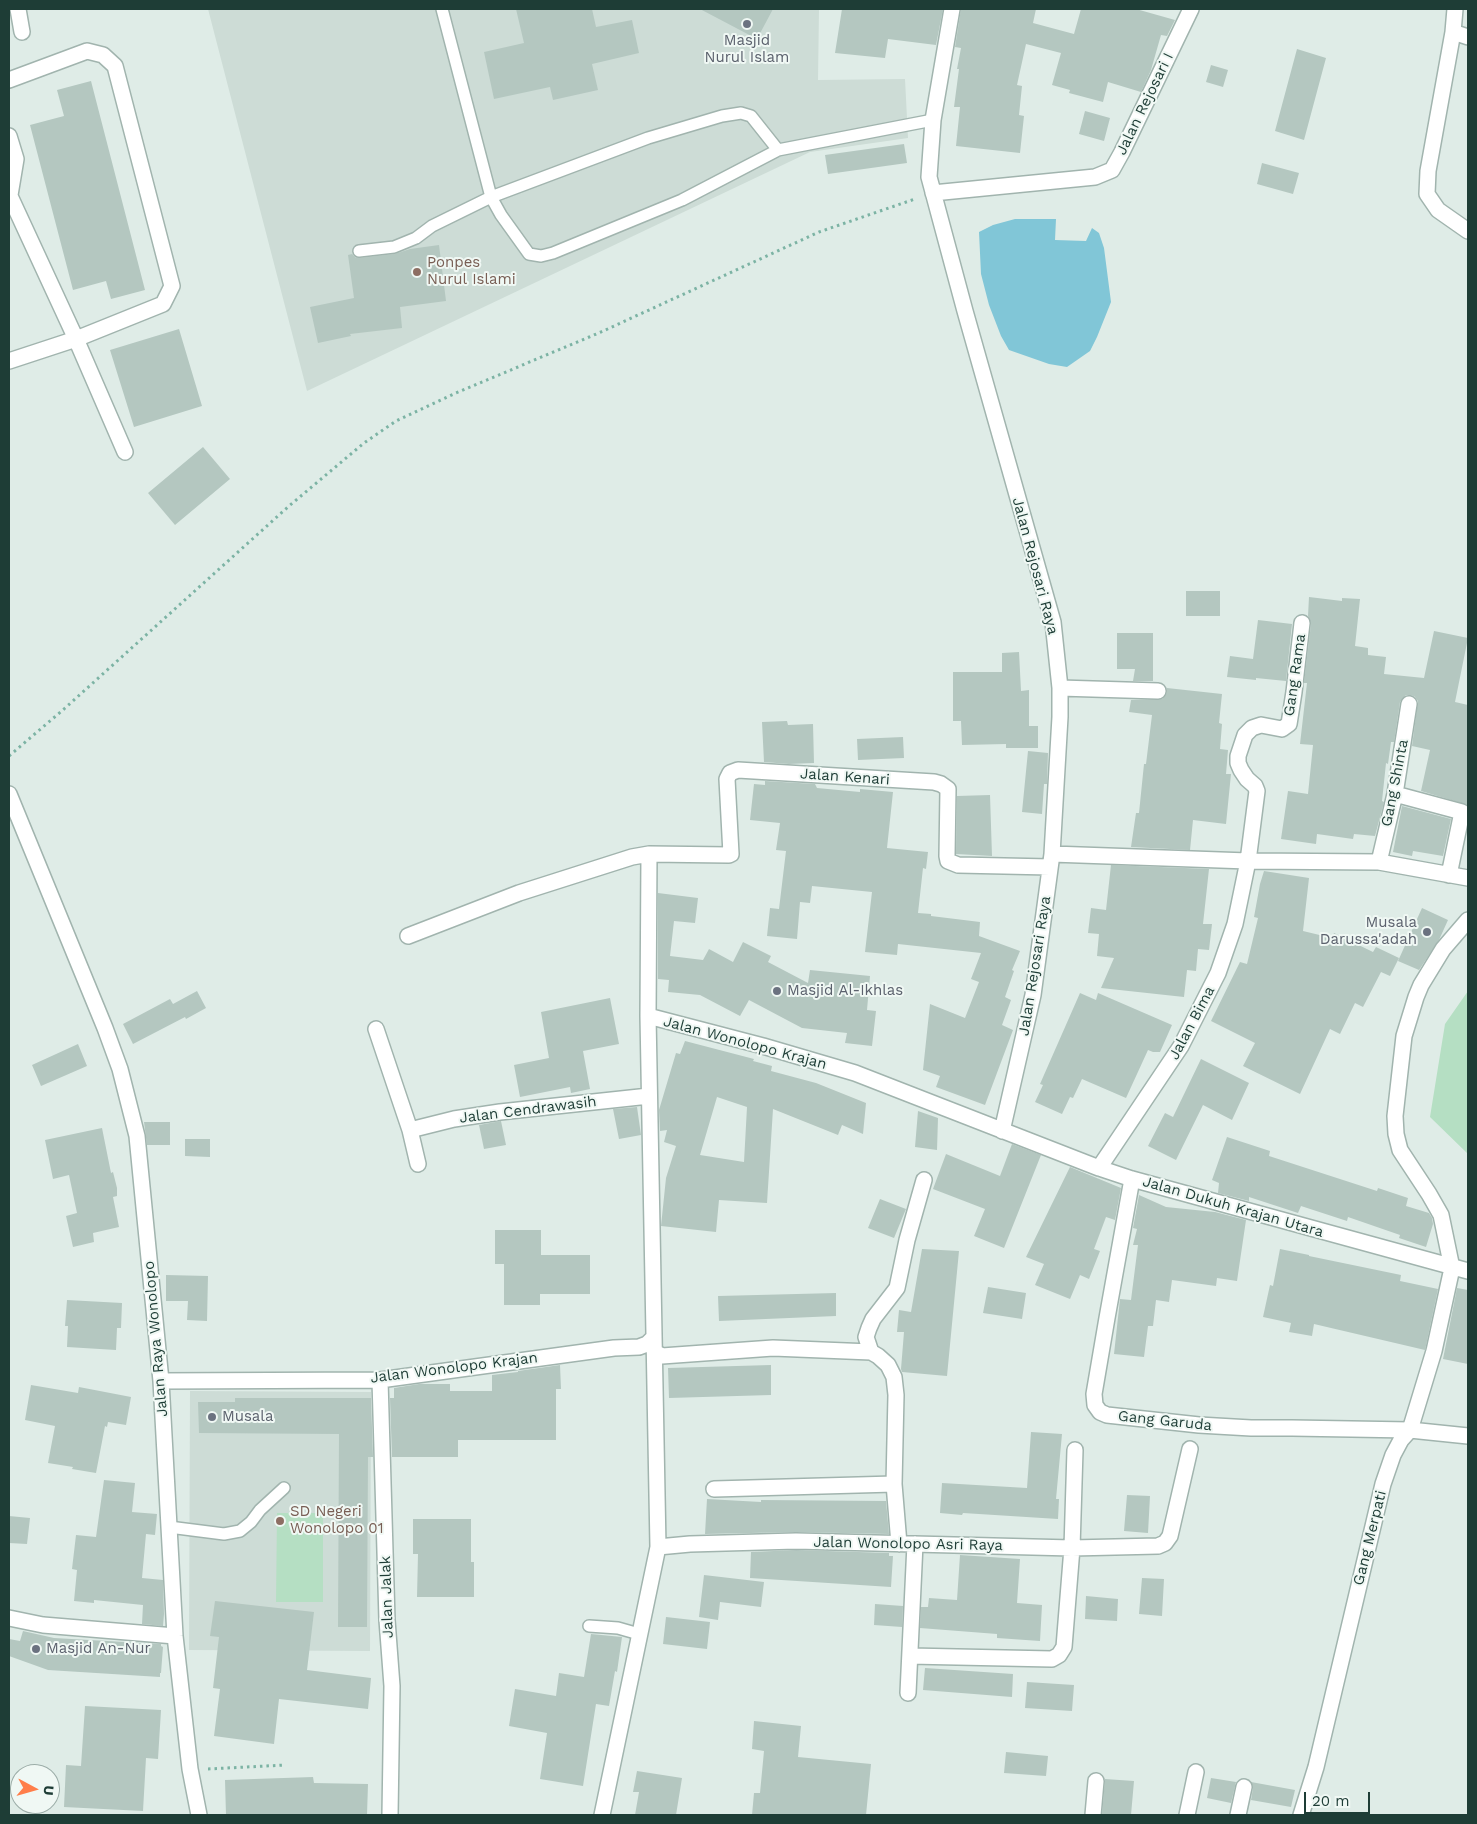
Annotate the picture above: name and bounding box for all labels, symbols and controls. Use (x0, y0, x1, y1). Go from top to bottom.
marker: Masjid Nurul Islam (741, 18, 753, 30)
place label: Masjid Nurul Islam (705, 32, 789, 67)
street label: Jalan Rejosari I (1112, 50, 1178, 158)
place label: Ponpes Nurul Islami (427, 254, 516, 289)
marker: Ponpes Nurul Islami (411, 266, 423, 278)
street label: Jalan Rejosari Raya (1008, 495, 1062, 637)
street label: Gang Rama (1280, 633, 1310, 717)
street label: Gang Shinta (1378, 738, 1412, 828)
street label: Jalan Kenari (800, 765, 890, 789)
street label: Jalan Rejosari Raya (1015, 895, 1055, 1037)
place label: Musala Darussa'adah (1320, 914, 1417, 949)
marker: Musala Darussa'adah (1421, 926, 1433, 938)
place label: Masjid Al-Ikhlas (787, 982, 903, 1000)
street label: Jalan Bima (1165, 983, 1219, 1063)
marker: Masjid Al-Ikhlas (771, 985, 783, 997)
street label: Jalan Wonolopo Krajan (661, 1013, 829, 1073)
street label: Jalan Cendrawasih (458, 1093, 598, 1127)
street label: Jalan Dukuh Krajan Utara (1140, 1173, 1326, 1241)
street label: Jalan Raya Wonolopo (140, 1260, 172, 1418)
street label: Jalan Wonolopo Krajan (369, 1349, 539, 1387)
street label: Gang Garuda (1117, 1407, 1213, 1435)
place label: Musala (222, 1408, 273, 1426)
marker: Musala (206, 1411, 218, 1423)
street label: Gang Merpati (1350, 1489, 1390, 1587)
place label: SD Negeri Wonolopo 01 (290, 1503, 383, 1538)
marker: SD Negeri Wonolopo 01 (274, 1515, 286, 1527)
street label: Jalan Wonolopo Asri Raya (813, 1533, 1003, 1555)
street label: Jalan Jalak (377, 1555, 397, 1639)
place label: Masjid An-Nur (46, 1640, 151, 1658)
marker: Masjid An-Nur (30, 1643, 42, 1655)
north arrow (10, 1764, 60, 1814)
scale bar (1307, 1782, 1373, 1814)
text: U (40, 1785, 57, 1796)
text: 20 m (1312, 1792, 1350, 1810)

